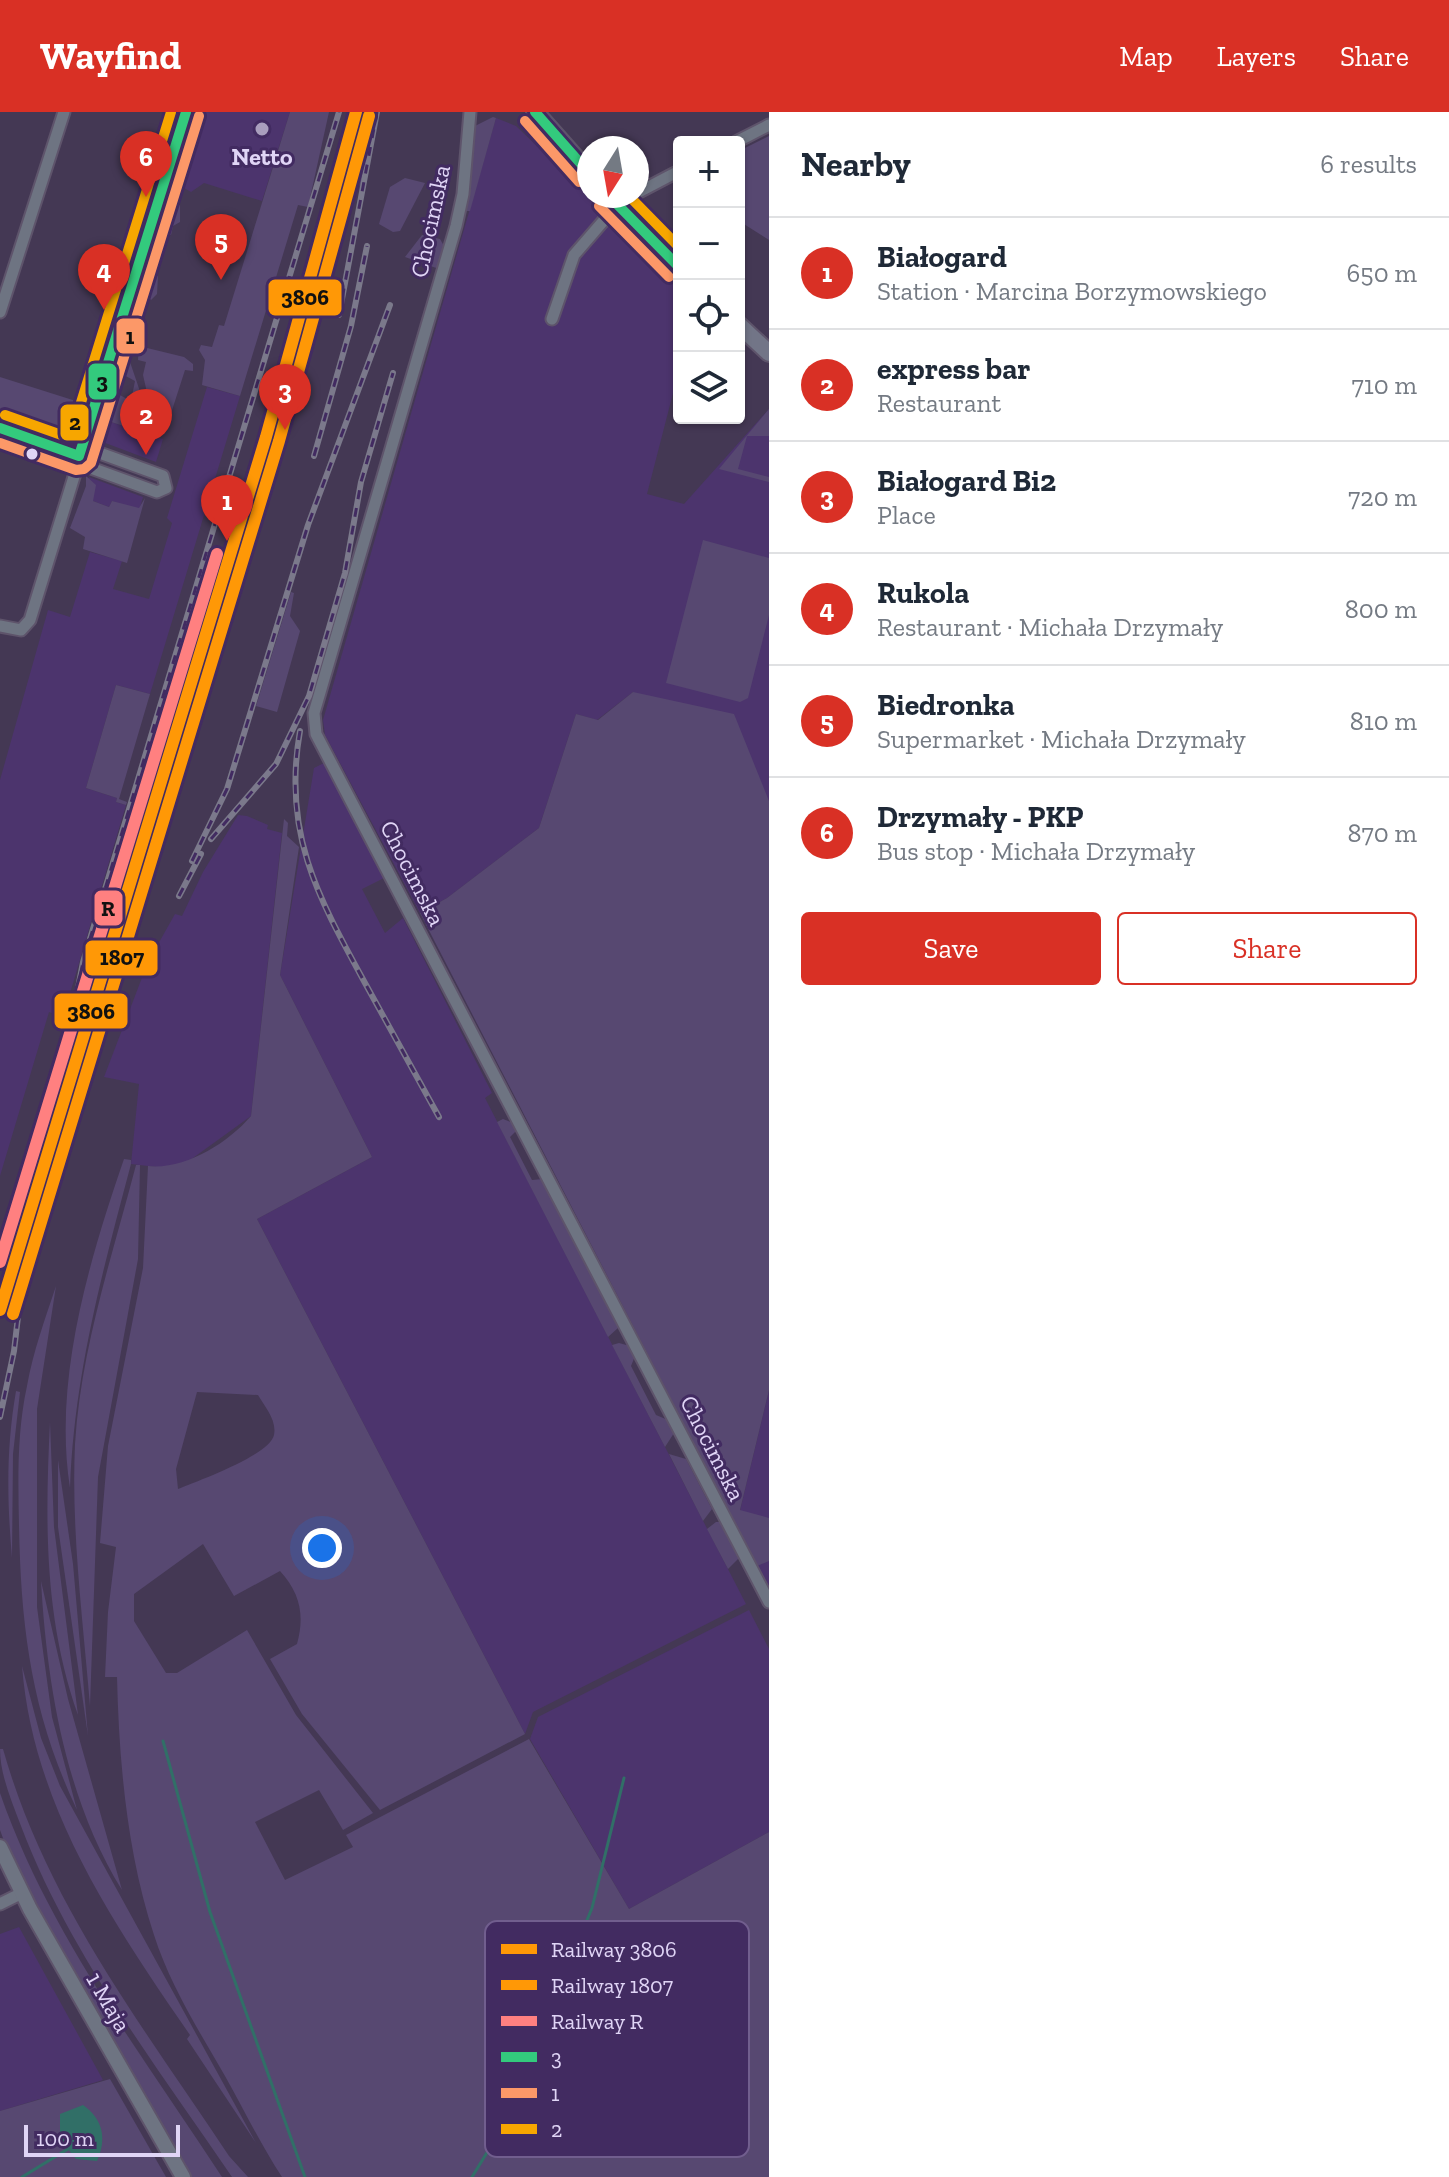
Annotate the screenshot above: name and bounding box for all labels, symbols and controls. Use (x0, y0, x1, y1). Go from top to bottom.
text: Wayfind (40, 33, 181, 79)
text: Map (1119, 40, 1173, 73)
text: Layers (1217, 40, 1296, 73)
text: Share (1340, 40, 1409, 73)
marker: Netto (253, 120, 271, 138)
pin: 6 (120, 131, 172, 197)
north arrow (577, 136, 649, 208)
map controls (673, 136, 745, 424)
button: + (673, 136, 745, 208)
place label: Netto (232, 142, 293, 171)
text: Nearby (801, 144, 911, 185)
text: 6 results (1320, 148, 1417, 180)
street label: Chocimska (404, 162, 456, 280)
button: − (673, 208, 745, 280)
pin: 5 (195, 214, 247, 280)
text: Białogard (877, 239, 1007, 275)
pin: 4 (78, 244, 130, 310)
text: 1 (822, 257, 832, 289)
text: 650 m (1347, 257, 1417, 289)
text: Station · Marcina Borzymowskiego (877, 275, 1267, 307)
line badge: 3806 (267, 278, 343, 317)
button: locate (673, 280, 745, 352)
text: 3806 (281, 284, 329, 311)
line badge: 1 (115, 317, 146, 355)
text: 1 (126, 323, 135, 350)
text: express bar (877, 351, 1031, 387)
button: layers (673, 352, 745, 424)
line badge: 3 (87, 362, 118, 401)
pin: 3 (259, 364, 311, 430)
text: 3 (96, 368, 108, 395)
text: 2 (820, 369, 834, 401)
text: 710 m (1351, 369, 1417, 401)
text: Restaurant (877, 387, 1001, 419)
pin: 2 (120, 389, 172, 455)
line badge: 2 (59, 403, 90, 442)
text: 2 (69, 409, 81, 436)
unlabelled marker (24, 446, 40, 462)
text: Białogard Bi2 (877, 463, 1056, 499)
pin: 1 (201, 475, 253, 541)
text: 3 (820, 481, 834, 513)
text: 720 m (1348, 481, 1417, 513)
text: Place (877, 499, 936, 531)
text: Rukola (877, 575, 969, 611)
text: 4 (820, 593, 834, 625)
text: 800 m (1345, 593, 1417, 625)
text: Restaurant · Michała Drzymały (877, 611, 1223, 643)
text: Biedronka (877, 687, 1015, 723)
text: 5 (820, 705, 834, 737)
text: 810 m (1350, 705, 1417, 737)
text: Supermarket · Michała Drzymały (877, 723, 1246, 755)
text: Drzymały - PKP (877, 799, 1083, 835)
street label: Chocimska (374, 815, 452, 931)
text: 6 (820, 817, 834, 849)
text: 870 m (1347, 817, 1417, 849)
text: Bus stop · Michała Drzymały (877, 835, 1195, 867)
line badge: R (93, 889, 124, 927)
text: R (101, 895, 115, 922)
button: Save (801, 912, 1101, 985)
button: Share (1117, 912, 1417, 985)
line badge: 1807 (84, 939, 159, 977)
text: 1807 (100, 944, 144, 971)
line badge: 3806 (53, 992, 129, 1030)
text: 3806 (67, 998, 115, 1025)
street label: Chocimska (674, 1390, 752, 1506)
your location (302, 1528, 342, 1568)
legend (485, 1921, 749, 2157)
text: Railway 3806 (551, 1936, 677, 1963)
street label: 1 Maja (80, 1967, 138, 2038)
text: Railway 1807 (551, 1972, 674, 1999)
text: Railway R (551, 2008, 644, 2035)
text: 3 (551, 2044, 562, 2071)
text: 1 (551, 2080, 560, 2107)
text: 2 (551, 2116, 562, 2143)
scale bar (24, 2121, 180, 2157)
text: 100 m (36, 2125, 94, 2152)

